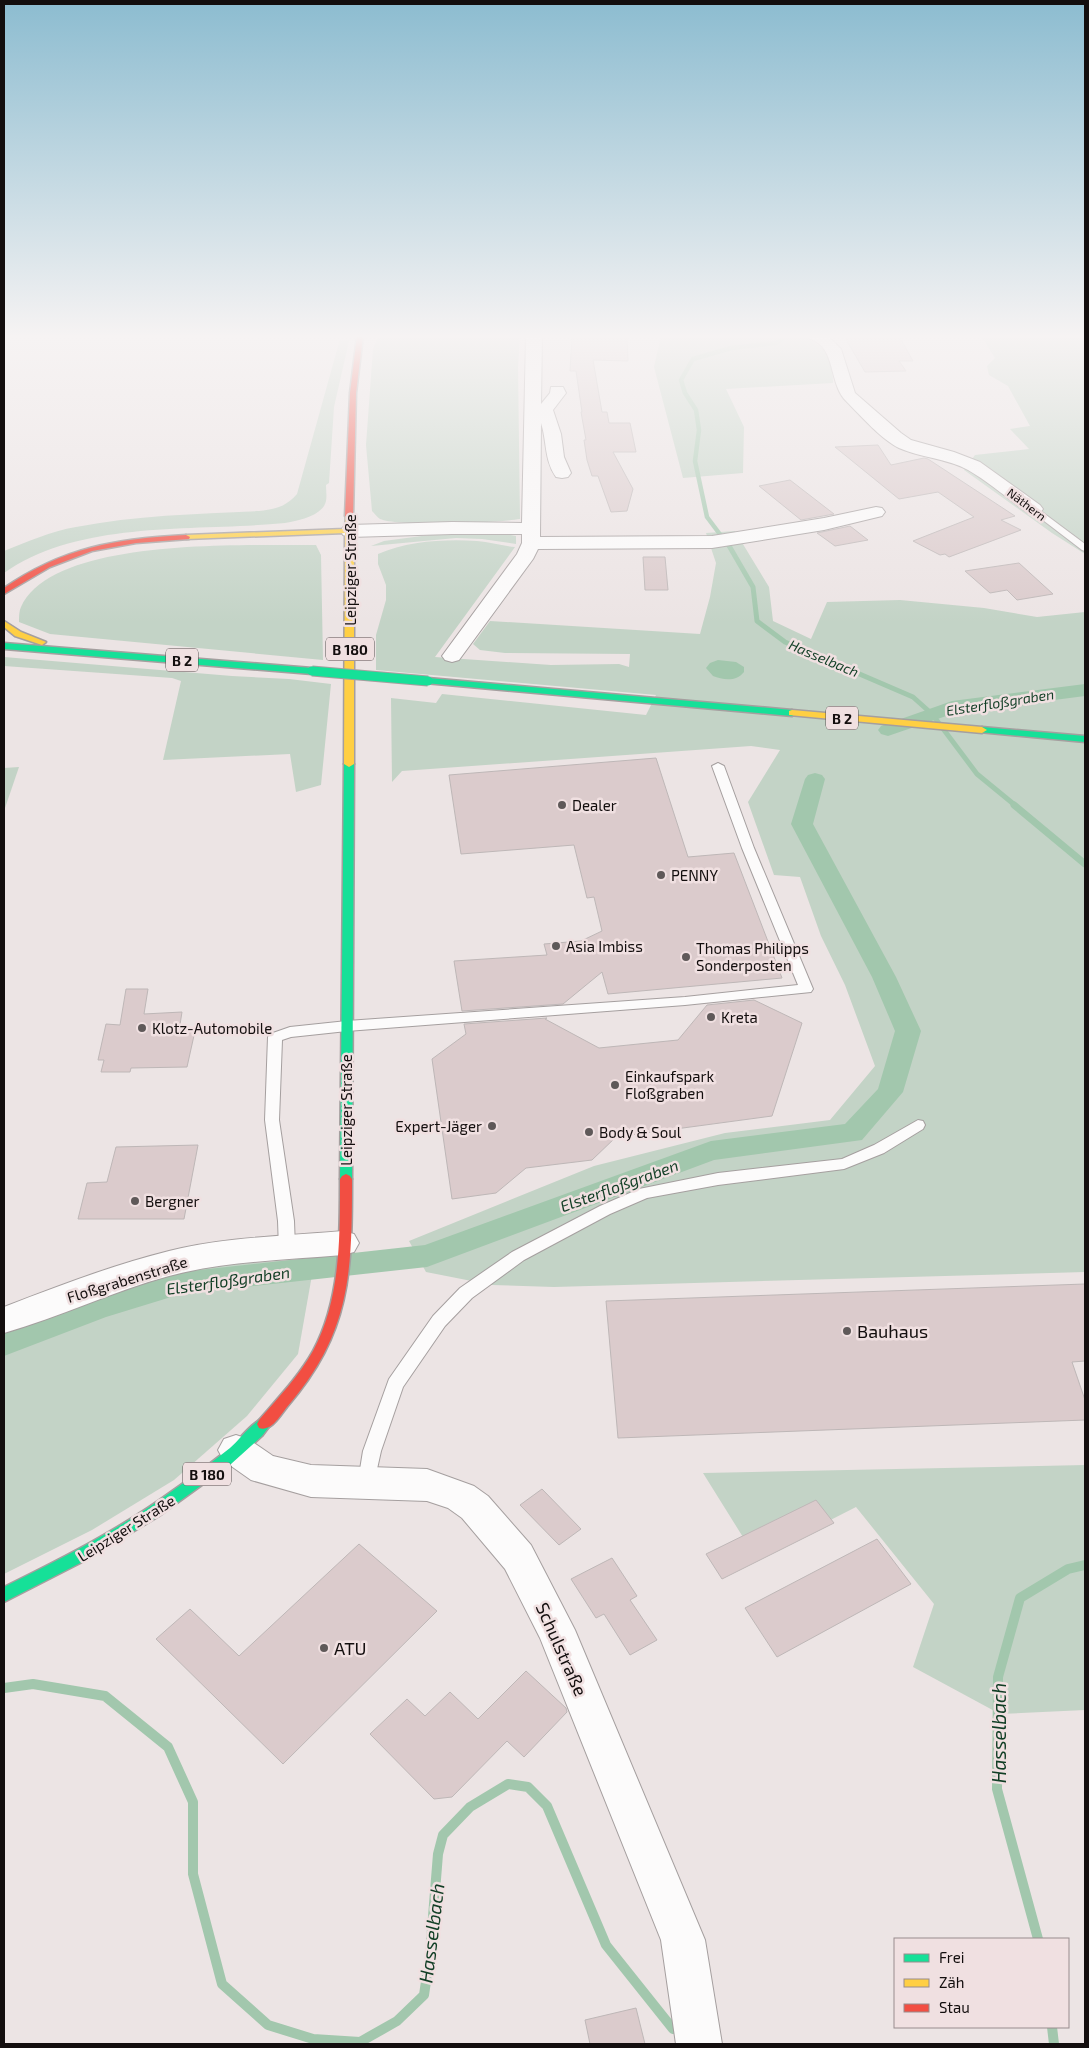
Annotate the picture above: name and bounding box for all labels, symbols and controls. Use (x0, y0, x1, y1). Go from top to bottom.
street label: Näthern (1005, 485, 1049, 523)
street label: Leipziger Straße (341, 514, 359, 626)
water label: Hasselbach (787, 636, 861, 680)
road number: B 180 (326, 638, 374, 661)
road number: B 2 (166, 648, 198, 672)
water label: Elsterfloßgraben (945, 685, 1055, 719)
road number: B 2 (826, 706, 858, 730)
place label: Dealer (572, 796, 617, 814)
marker: Dealer (556, 799, 568, 811)
place label: PENNY (671, 866, 718, 884)
marker: PENNY (655, 869, 667, 881)
place label: Asia Imbiss (566, 937, 643, 955)
place label: Thomas Philipps Sonderposten (696, 939, 809, 974)
marker: Asia Imbiss (550, 940, 562, 952)
marker: Thomas Philipps Sonderposten (680, 951, 692, 963)
place label: Kreta (721, 1008, 758, 1026)
marker: Kreta (705, 1011, 717, 1023)
place label: Klotz-Automobile (152, 1019, 272, 1037)
marker: Klotz-Automobile (136, 1022, 148, 1034)
street label: Leipziger Straße (337, 1054, 355, 1166)
place label: Einkaufspark Floßgraben (625, 1067, 715, 1102)
marker: Einkaufspark Floßgraben (609, 1079, 621, 1091)
place label: Expert-Jäger (395, 1117, 482, 1135)
marker: Expert-Jäger (486, 1120, 498, 1132)
place label: Body & Soul (599, 1123, 682, 1141)
marker: Body & Soul (583, 1126, 595, 1138)
water label: Elsterfloßgraben (557, 1155, 681, 1215)
place label: Bergner (145, 1192, 199, 1210)
marker: Bergner (129, 1195, 141, 1207)
street label: Floßgrabenstraße (65, 1252, 189, 1306)
water label: Elsterfloßgraben (165, 1262, 291, 1298)
place label: Bauhaus (857, 1320, 928, 1342)
marker: Bauhaus (841, 1325, 853, 1337)
road number: B 180 (183, 1462, 231, 1486)
street label: Leipziger Straße (74, 1491, 178, 1565)
street label: Schulstraße (532, 1599, 592, 1699)
place label: ATU (334, 1637, 367, 1659)
marker: ATU (318, 1642, 330, 1654)
water label: Hasselbach (987, 1683, 1010, 1783)
water label: Hasselbach (413, 1882, 449, 1984)
legend (894, 1938, 1069, 2028)
text: Frei (939, 1948, 964, 1966)
text: Zäh (939, 1973, 964, 1991)
text: Stau (939, 1998, 970, 2016)

